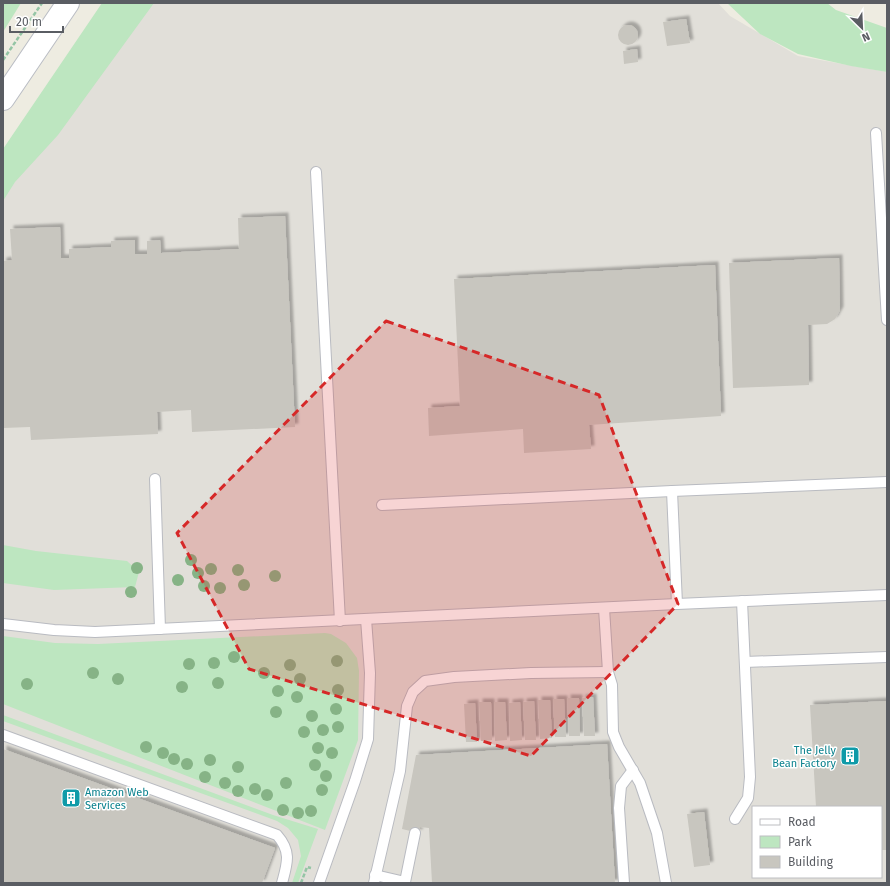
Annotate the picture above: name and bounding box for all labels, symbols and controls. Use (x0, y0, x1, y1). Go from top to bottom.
scale bar (10, 8, 63, 34)
north arrow (842, 8, 882, 48)
text: 20 m (16, 15, 42, 29)
text: N (860, 29, 872, 44)
place label: The Jelly Bean Factory (772, 744, 837, 770)
building icon: The Jelly Bean Factory (839, 745, 861, 767)
place label: Amazon Web Services (85, 786, 149, 812)
building icon: Amazon Web Services (60, 787, 82, 809)
legend (752, 806, 882, 878)
text: Road (788, 815, 816, 829)
text: Park (788, 835, 812, 849)
text: Building (788, 855, 834, 869)

